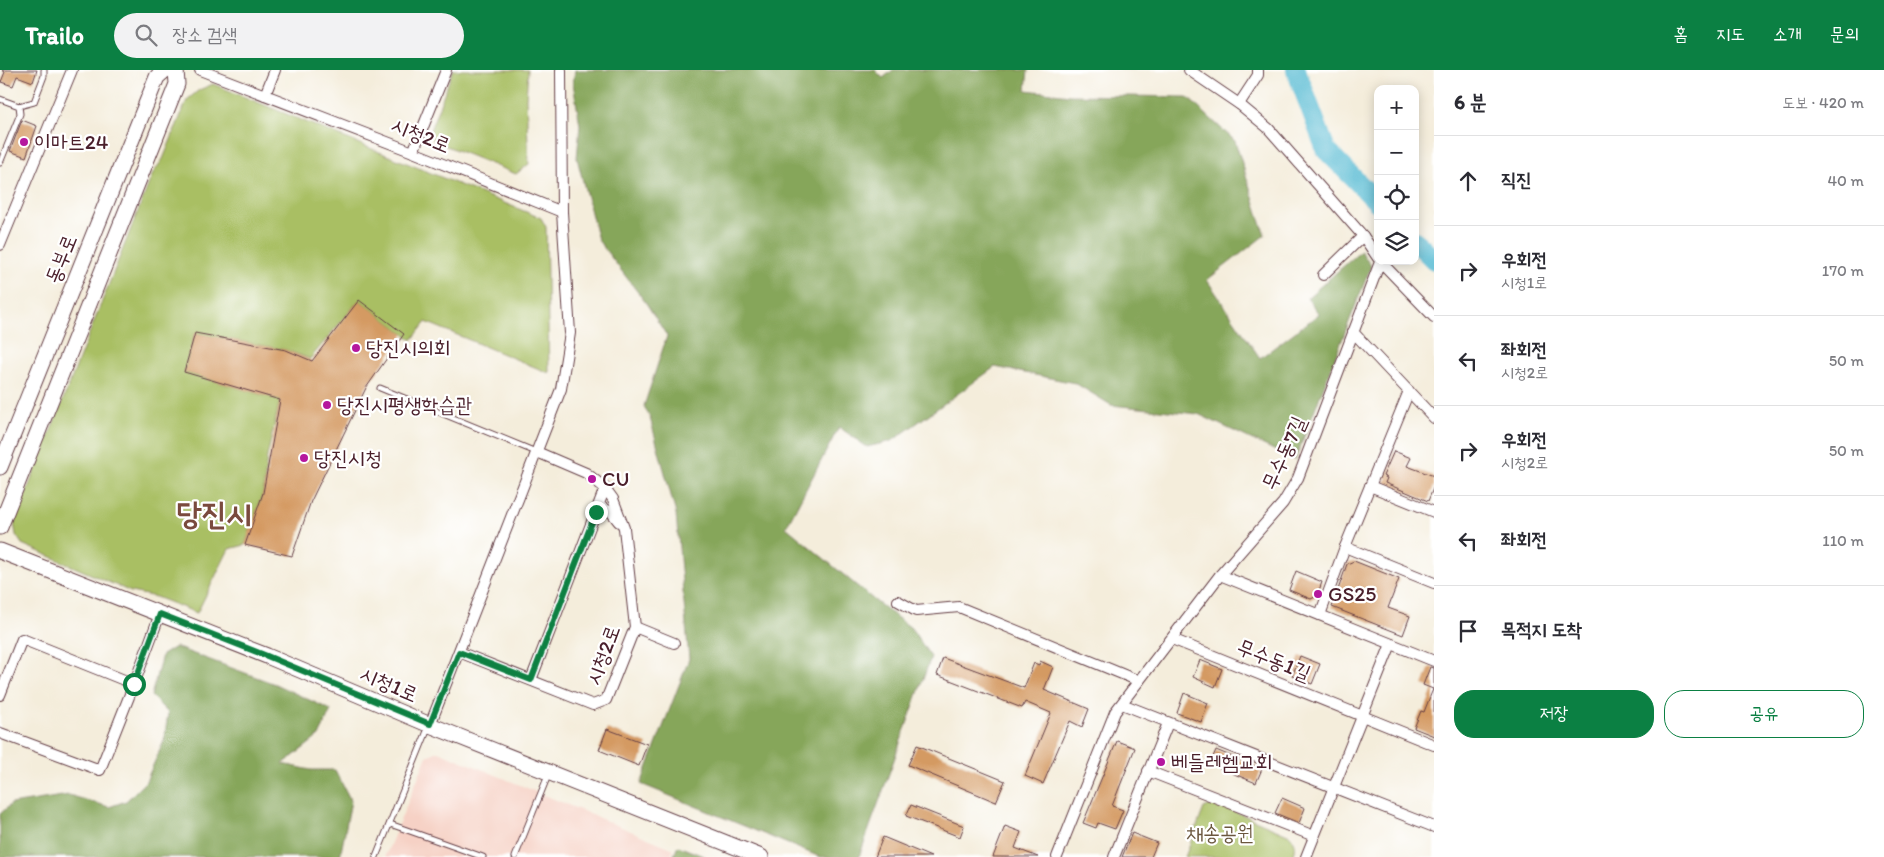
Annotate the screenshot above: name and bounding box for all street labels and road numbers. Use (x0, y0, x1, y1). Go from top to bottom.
street label: 시청2로 (388, 111, 454, 158)
street label: 동부로 (39, 231, 82, 287)
street label: 무수동7길 (1256, 412, 1311, 494)
street label: 시청2로 (580, 622, 625, 688)
street label: 무수동1길 (1234, 633, 1315, 686)
street label: 시청1로 (356, 660, 422, 707)

